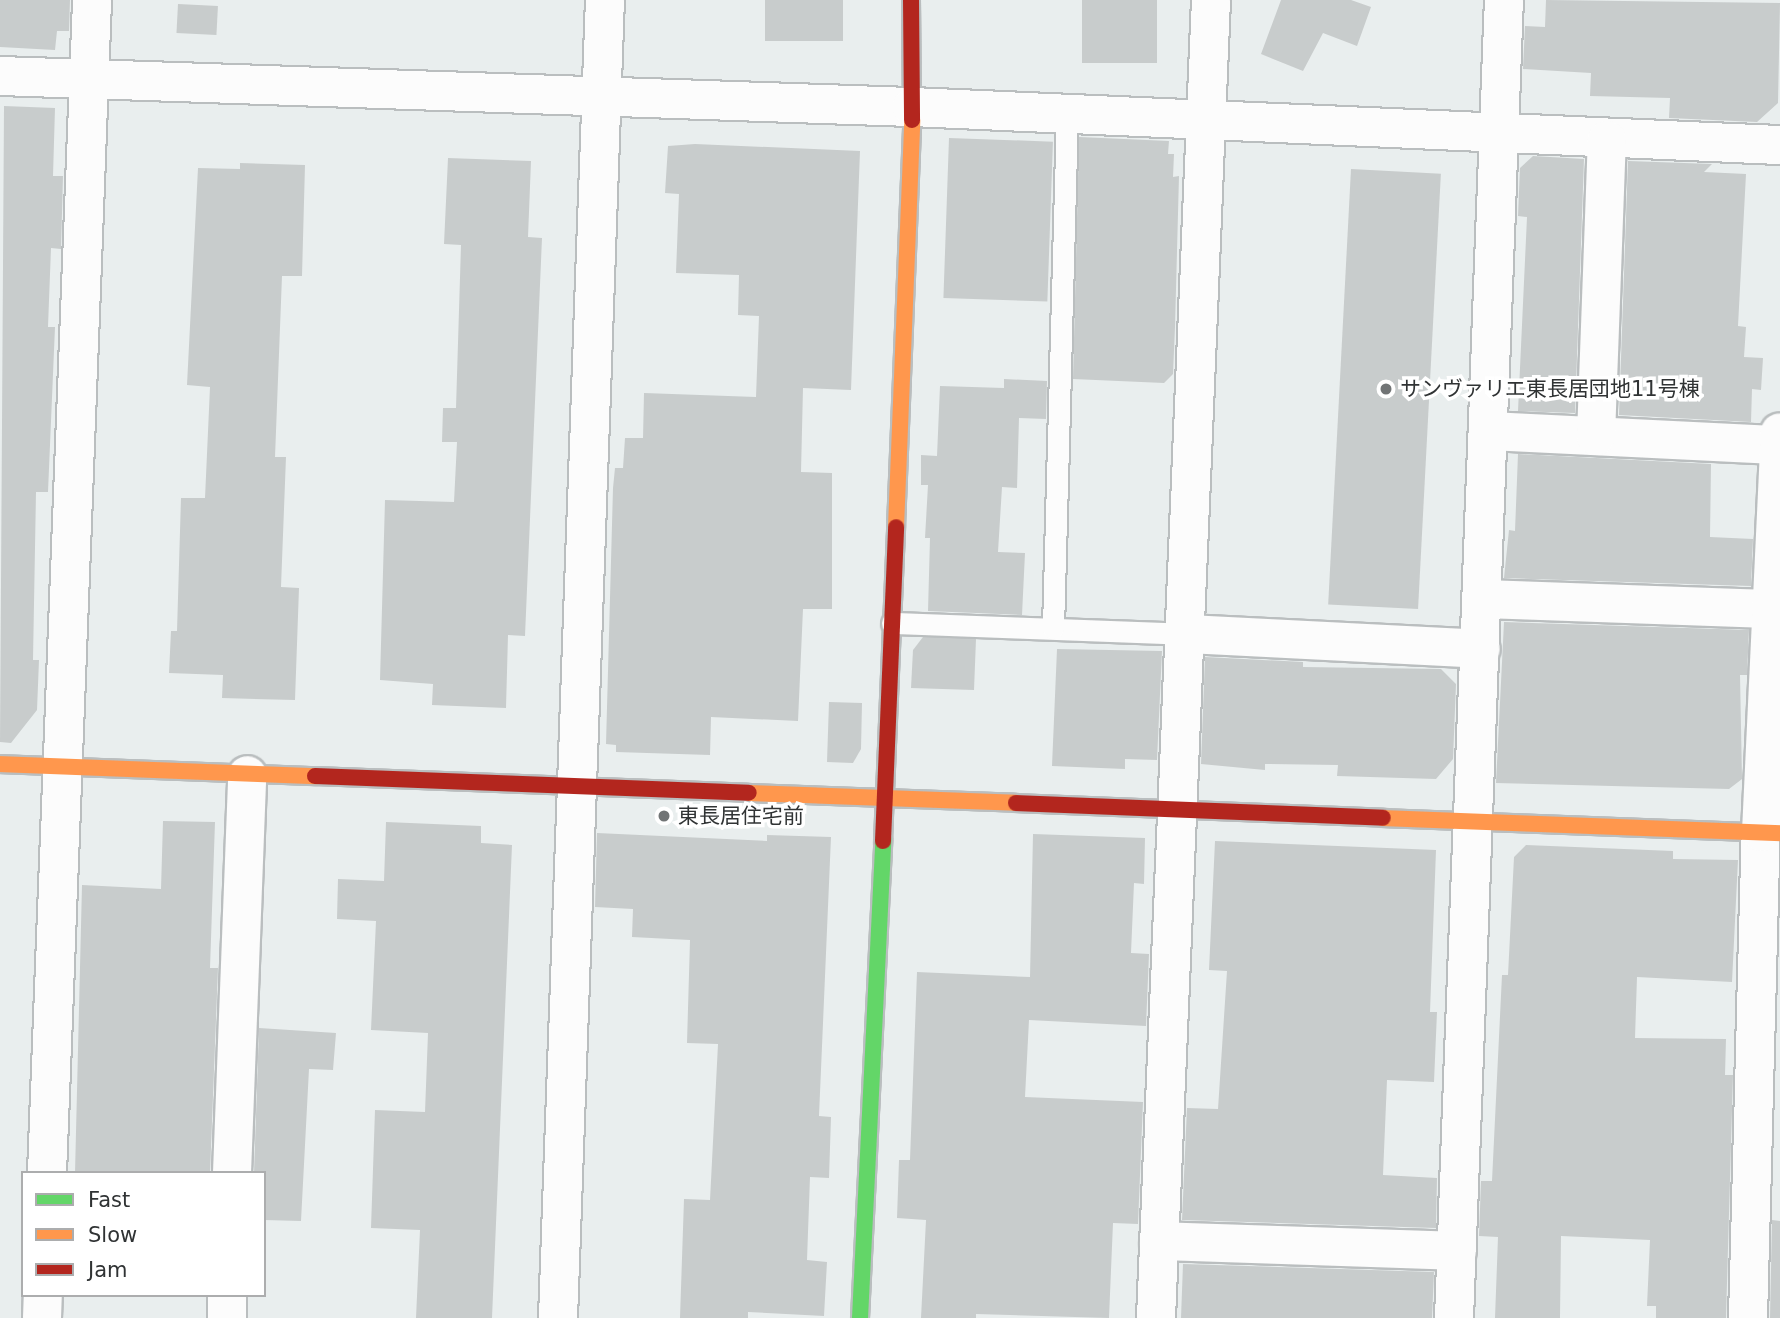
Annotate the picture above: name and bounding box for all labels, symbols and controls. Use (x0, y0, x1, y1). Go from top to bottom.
place label: サンヴァリエ東長居団地11号棟 (1400, 376, 1700, 402)
marker: サンヴァリエ東長居団地11号棟 (1378, 381, 1394, 397)
place label: 東長居住宅前 (678, 803, 804, 829)
marker: 東長居住宅前 (656, 808, 672, 824)
legend (21, 1171, 266, 1297)
text: Fast (88, 1188, 130, 1212)
text: Slow (88, 1223, 137, 1247)
text: Jam (88, 1258, 128, 1282)

